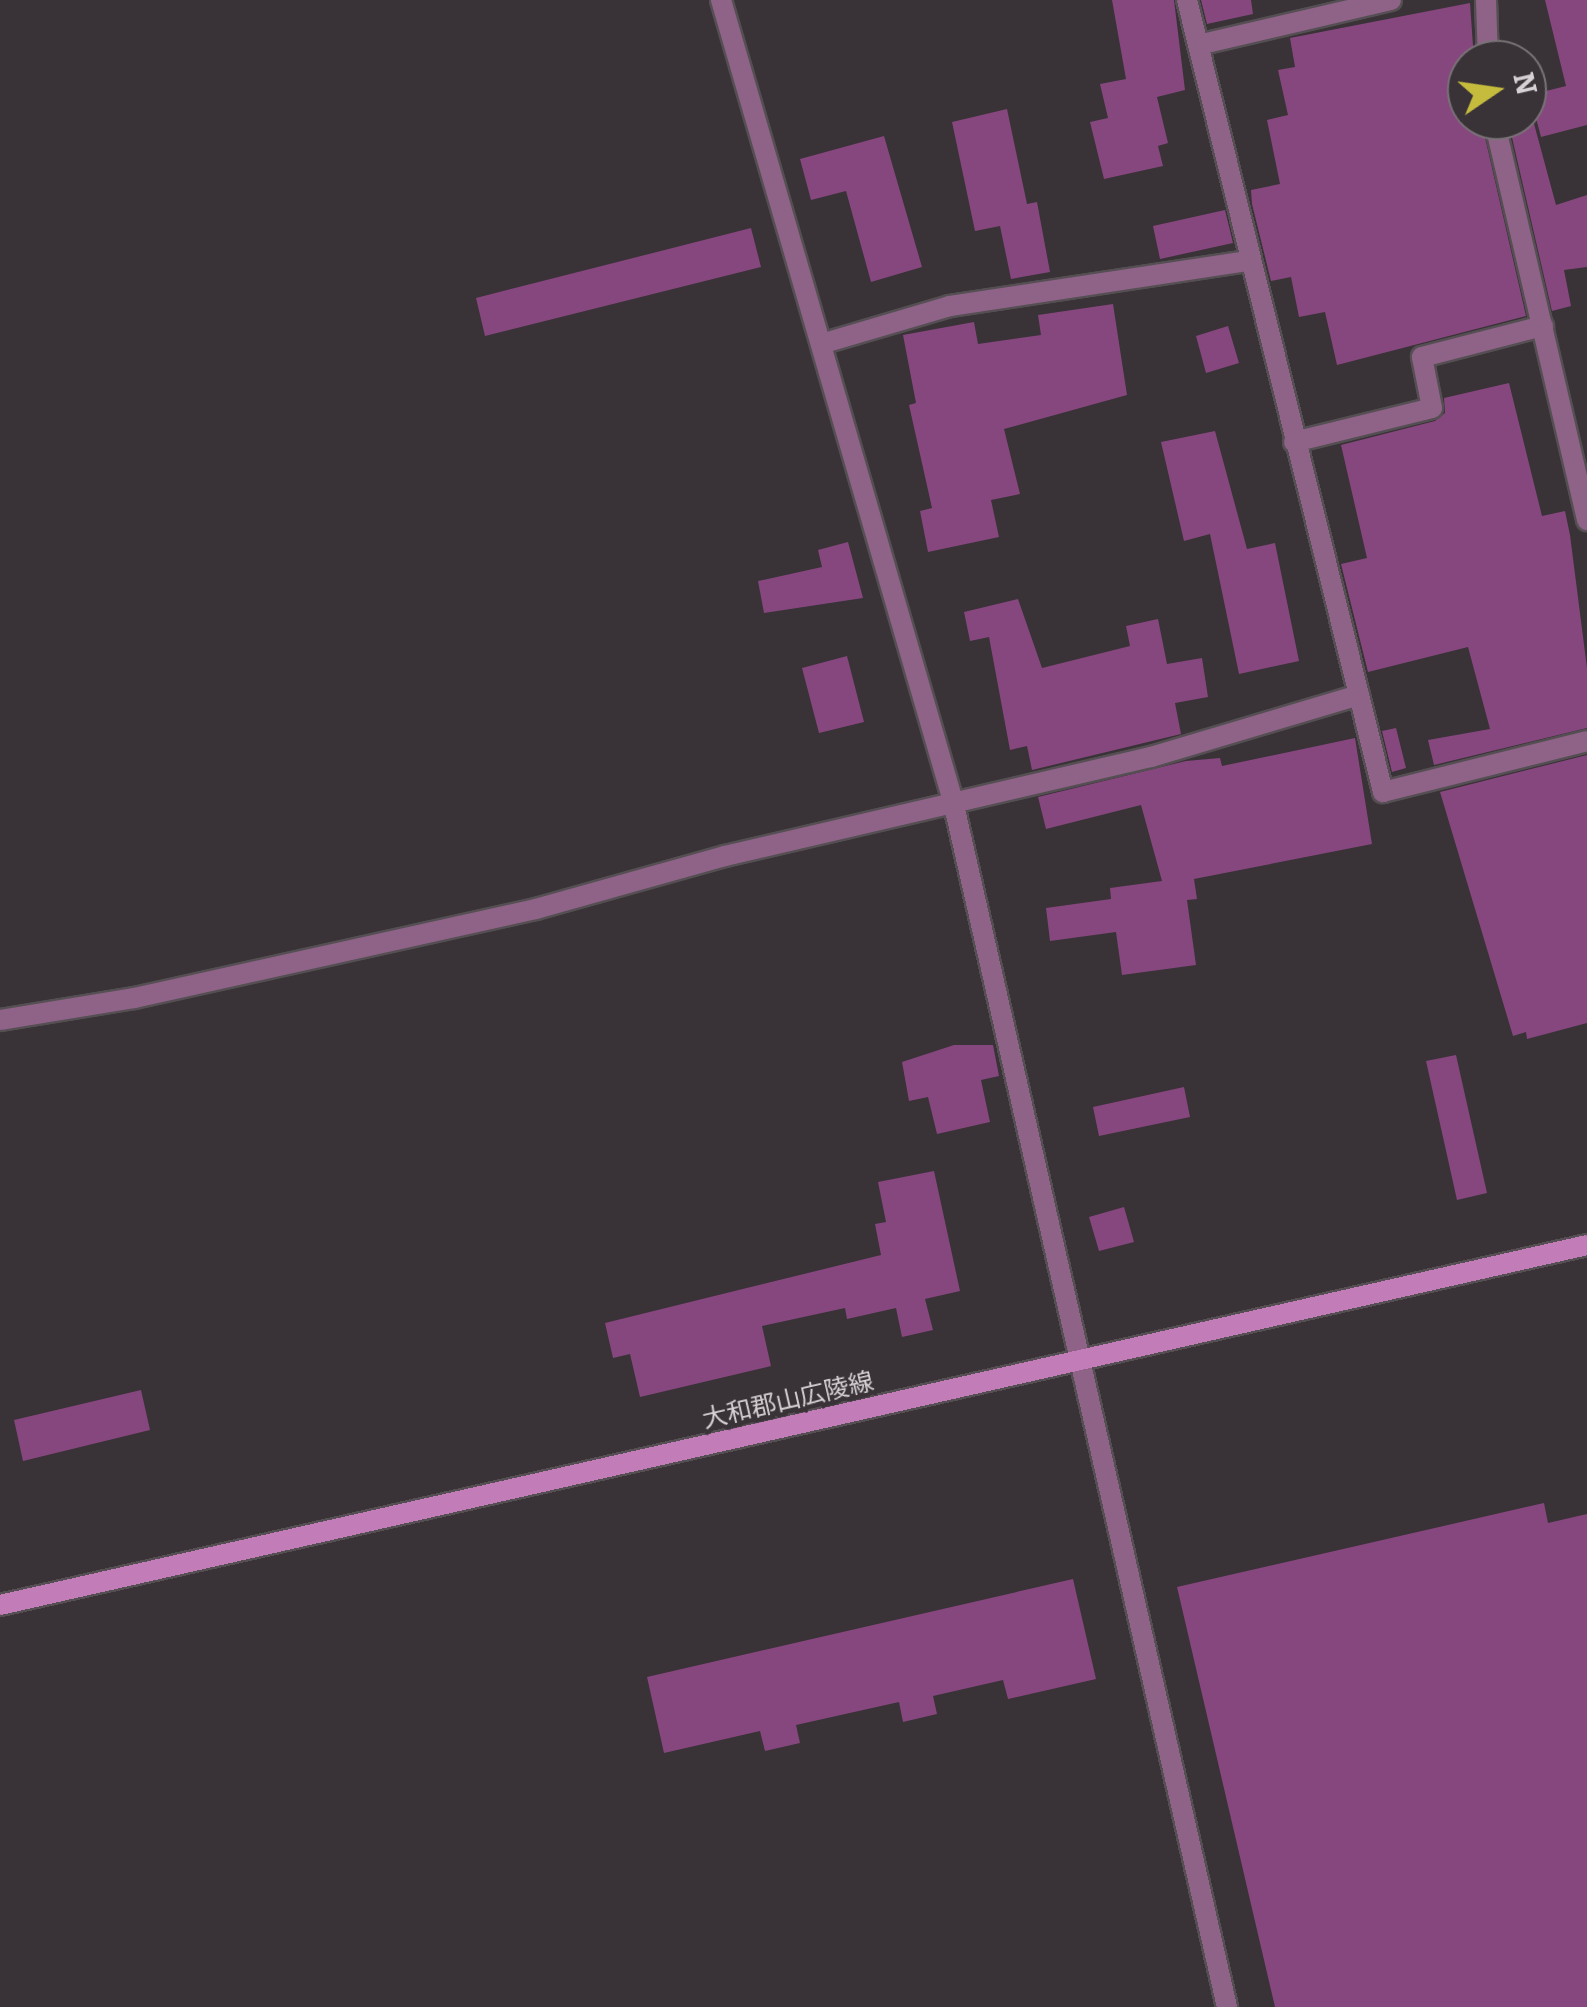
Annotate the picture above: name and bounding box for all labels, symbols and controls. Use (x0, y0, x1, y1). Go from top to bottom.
north arrow (1447, 40, 1547, 140)
text: N (1506, 69, 1543, 98)
street label: 大和郡山広陵線 (699, 1367, 877, 1435)

